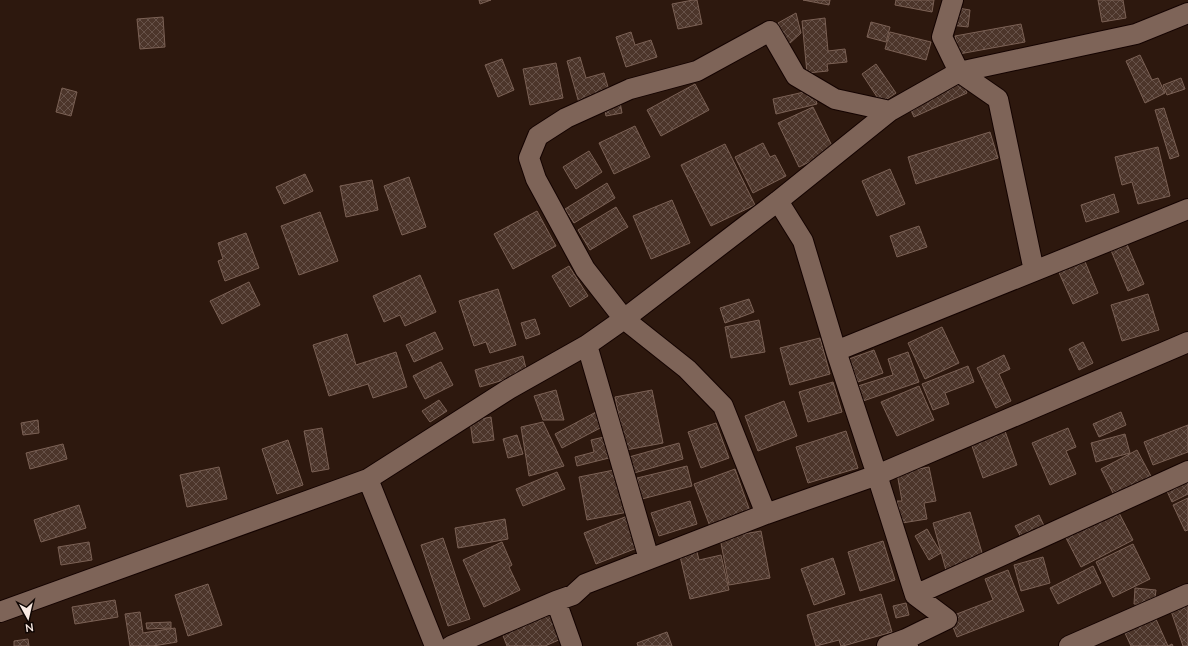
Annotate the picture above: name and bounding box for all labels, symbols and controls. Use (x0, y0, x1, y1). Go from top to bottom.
north arrow (8, 598, 48, 638)
text: N (24, 620, 34, 635)

